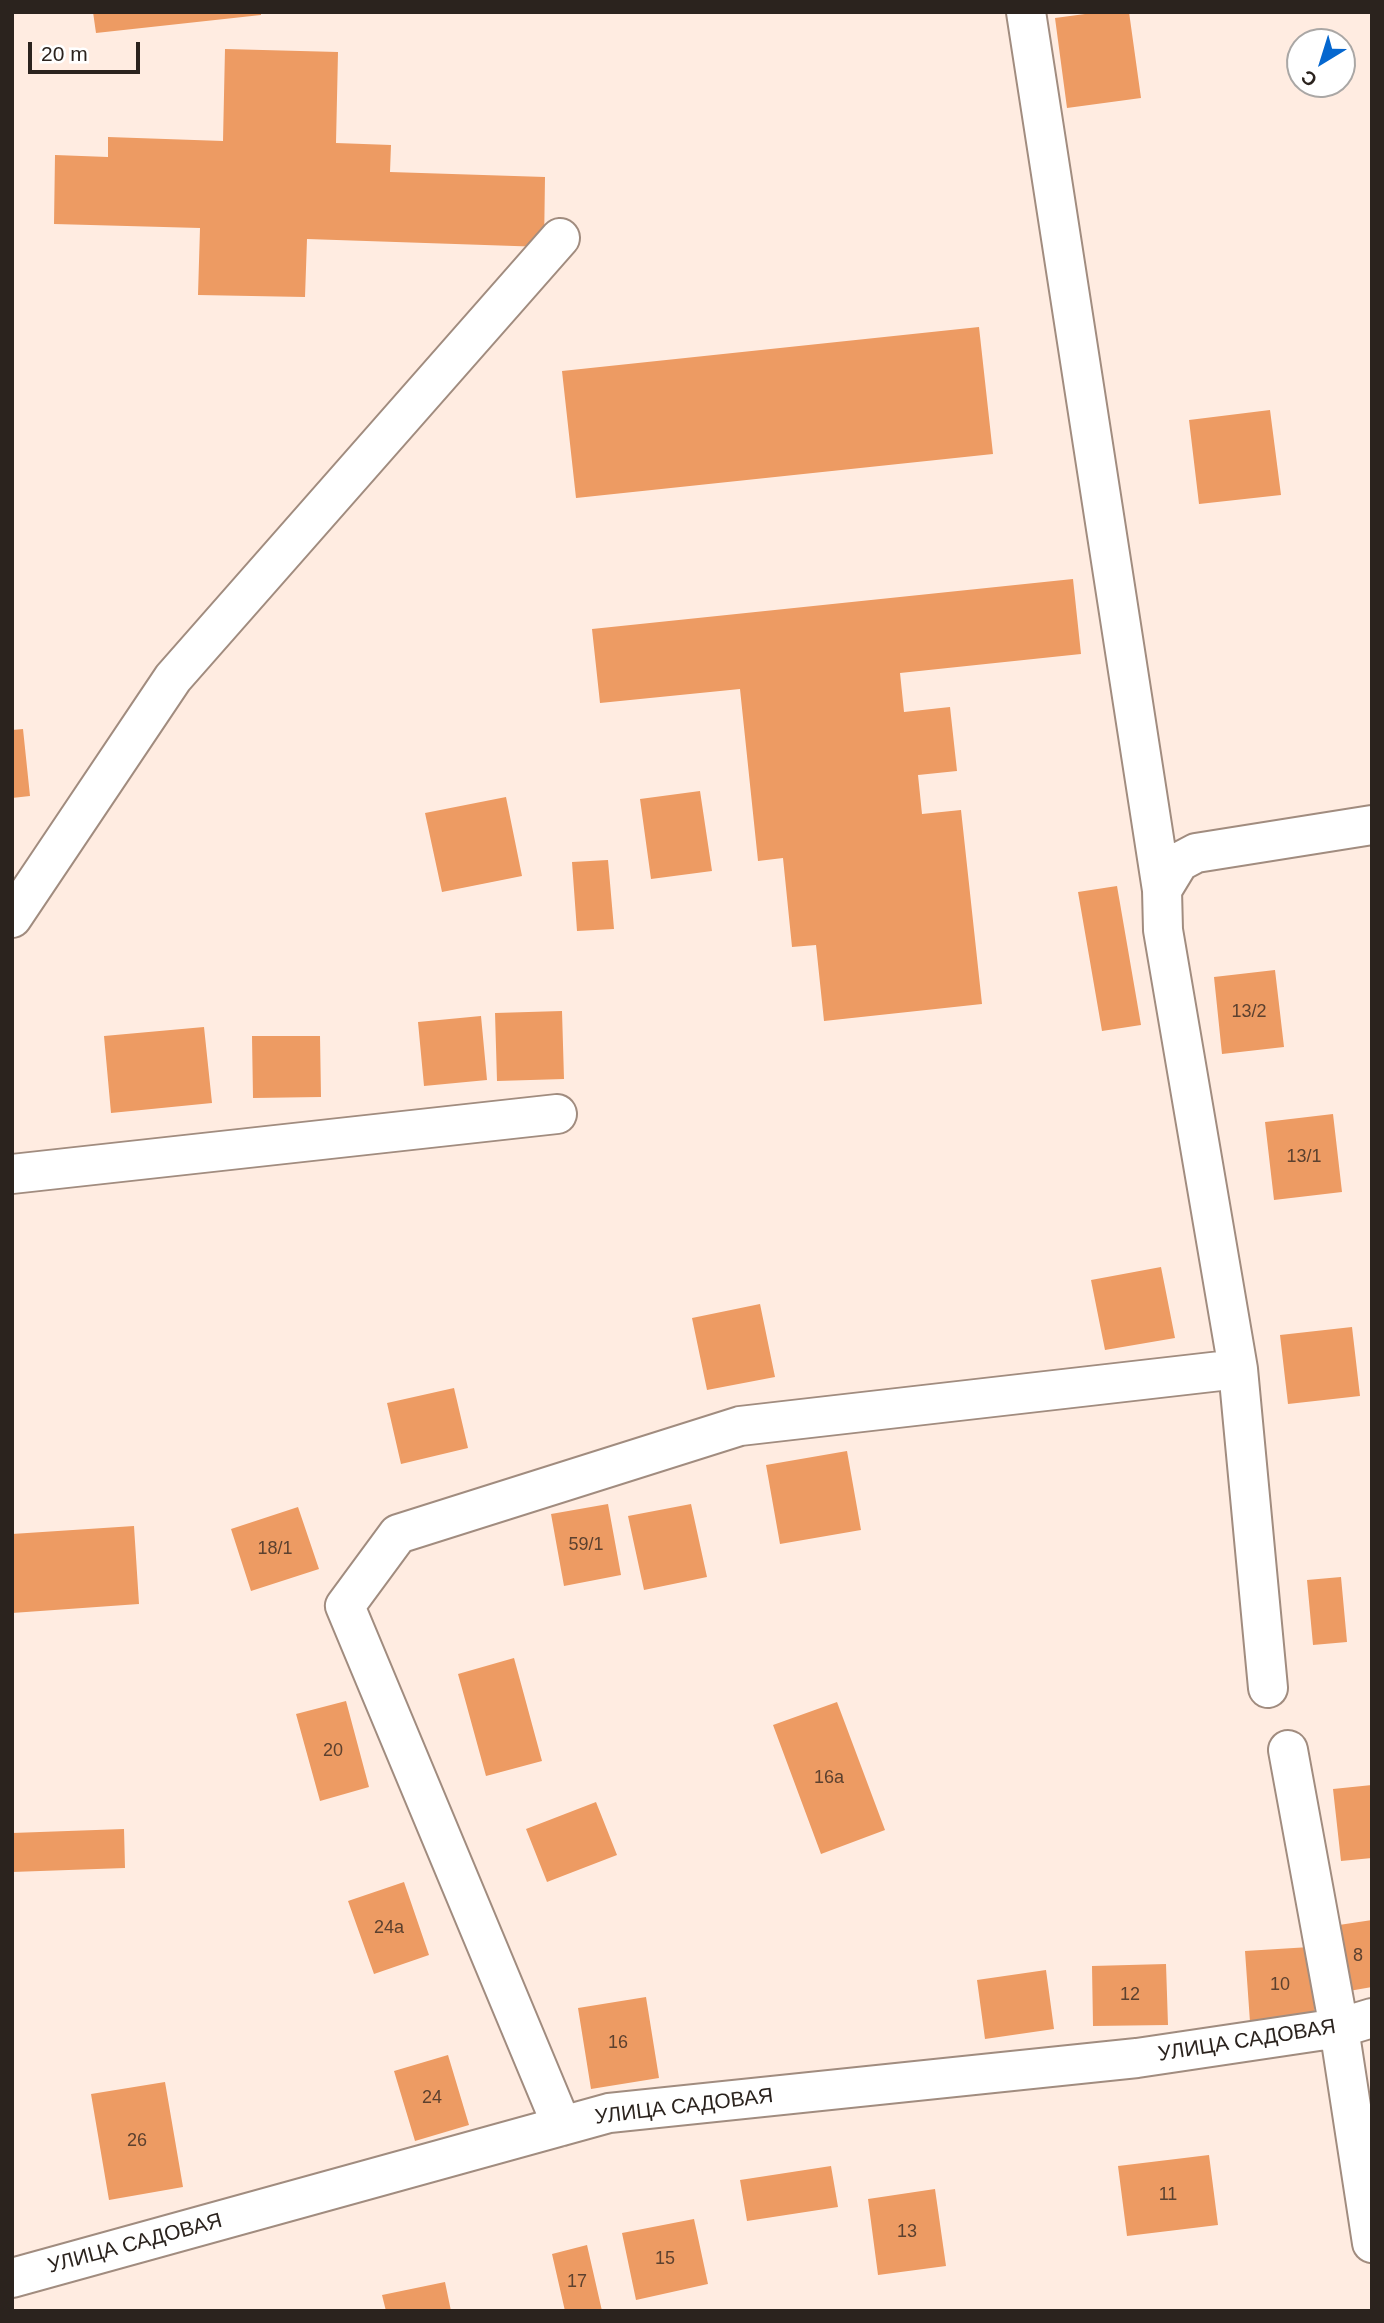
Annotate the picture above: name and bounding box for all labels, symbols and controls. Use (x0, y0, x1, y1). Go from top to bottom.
scale bar (32, 28, 144, 72)
north arrow (1286, 28, 1356, 98)
text: 20 m (41, 42, 88, 65)
text: С (1297, 66, 1321, 91)
house number: 13/2 (1231, 1001, 1267, 1023)
house number: 13/1 (1286, 1146, 1322, 1168)
house number: 59/1 (568, 1534, 604, 1556)
house number: 18/1 (257, 1538, 293, 1560)
house number: 20 (323, 1740, 343, 1762)
house number: 16а (814, 1767, 844, 1789)
house number: 24а (374, 1917, 404, 1939)
house number: 8 (1353, 1945, 1363, 1967)
house number: 10 (1270, 1974, 1290, 1996)
house number: 12 (1120, 1984, 1140, 2006)
street label: УЛИЦА САДОВАЯ (1156, 2015, 1338, 2067)
house number: 16 (608, 2032, 628, 2054)
street label: УЛИЦА САДОВАЯ (593, 2084, 775, 2130)
house number: 24 (422, 2087, 442, 2109)
house number: 26 (127, 2130, 147, 2152)
house number: 11 (1159, 2184, 1177, 2206)
street label: УЛИЦА САДОВАЯ (45, 2209, 225, 2279)
house number: 13 (897, 2221, 917, 2243)
house number: 15 (655, 2248, 675, 2270)
house number: 17 (567, 2271, 587, 2293)

